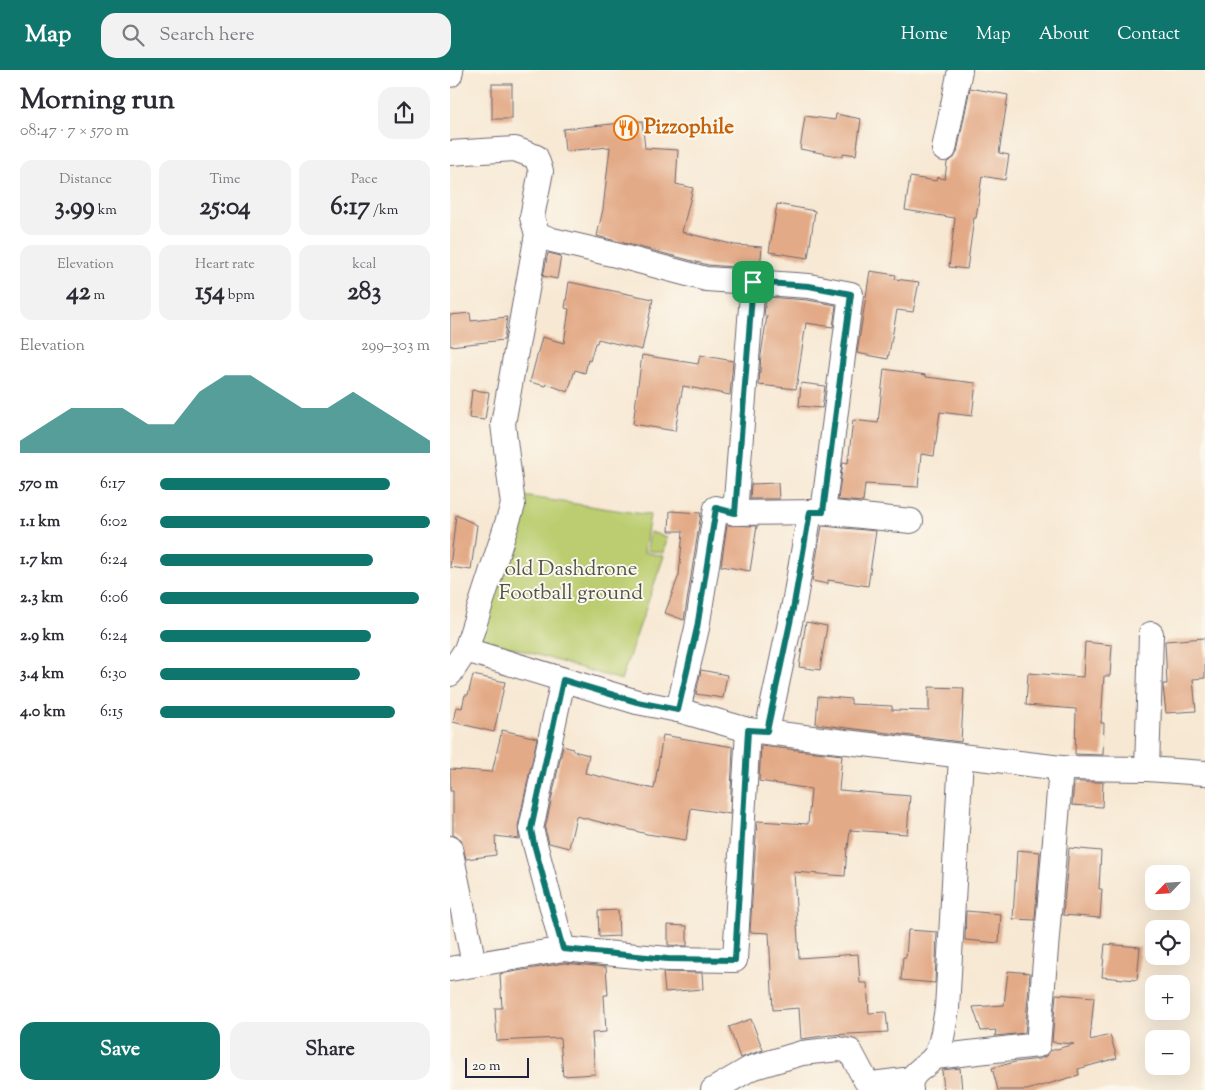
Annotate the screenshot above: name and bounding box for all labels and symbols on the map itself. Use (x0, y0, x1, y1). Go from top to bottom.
place label: Pizzophile (644, 113, 734, 143)
restaurant icon: Pizzophile (613, 115, 639, 141)
pin (732, 261, 774, 303)
park label: old Dashdrone Football ground (499, 555, 643, 609)
north arrow (1145, 865, 1190, 910)
scale bar (465, 1055, 529, 1078)

